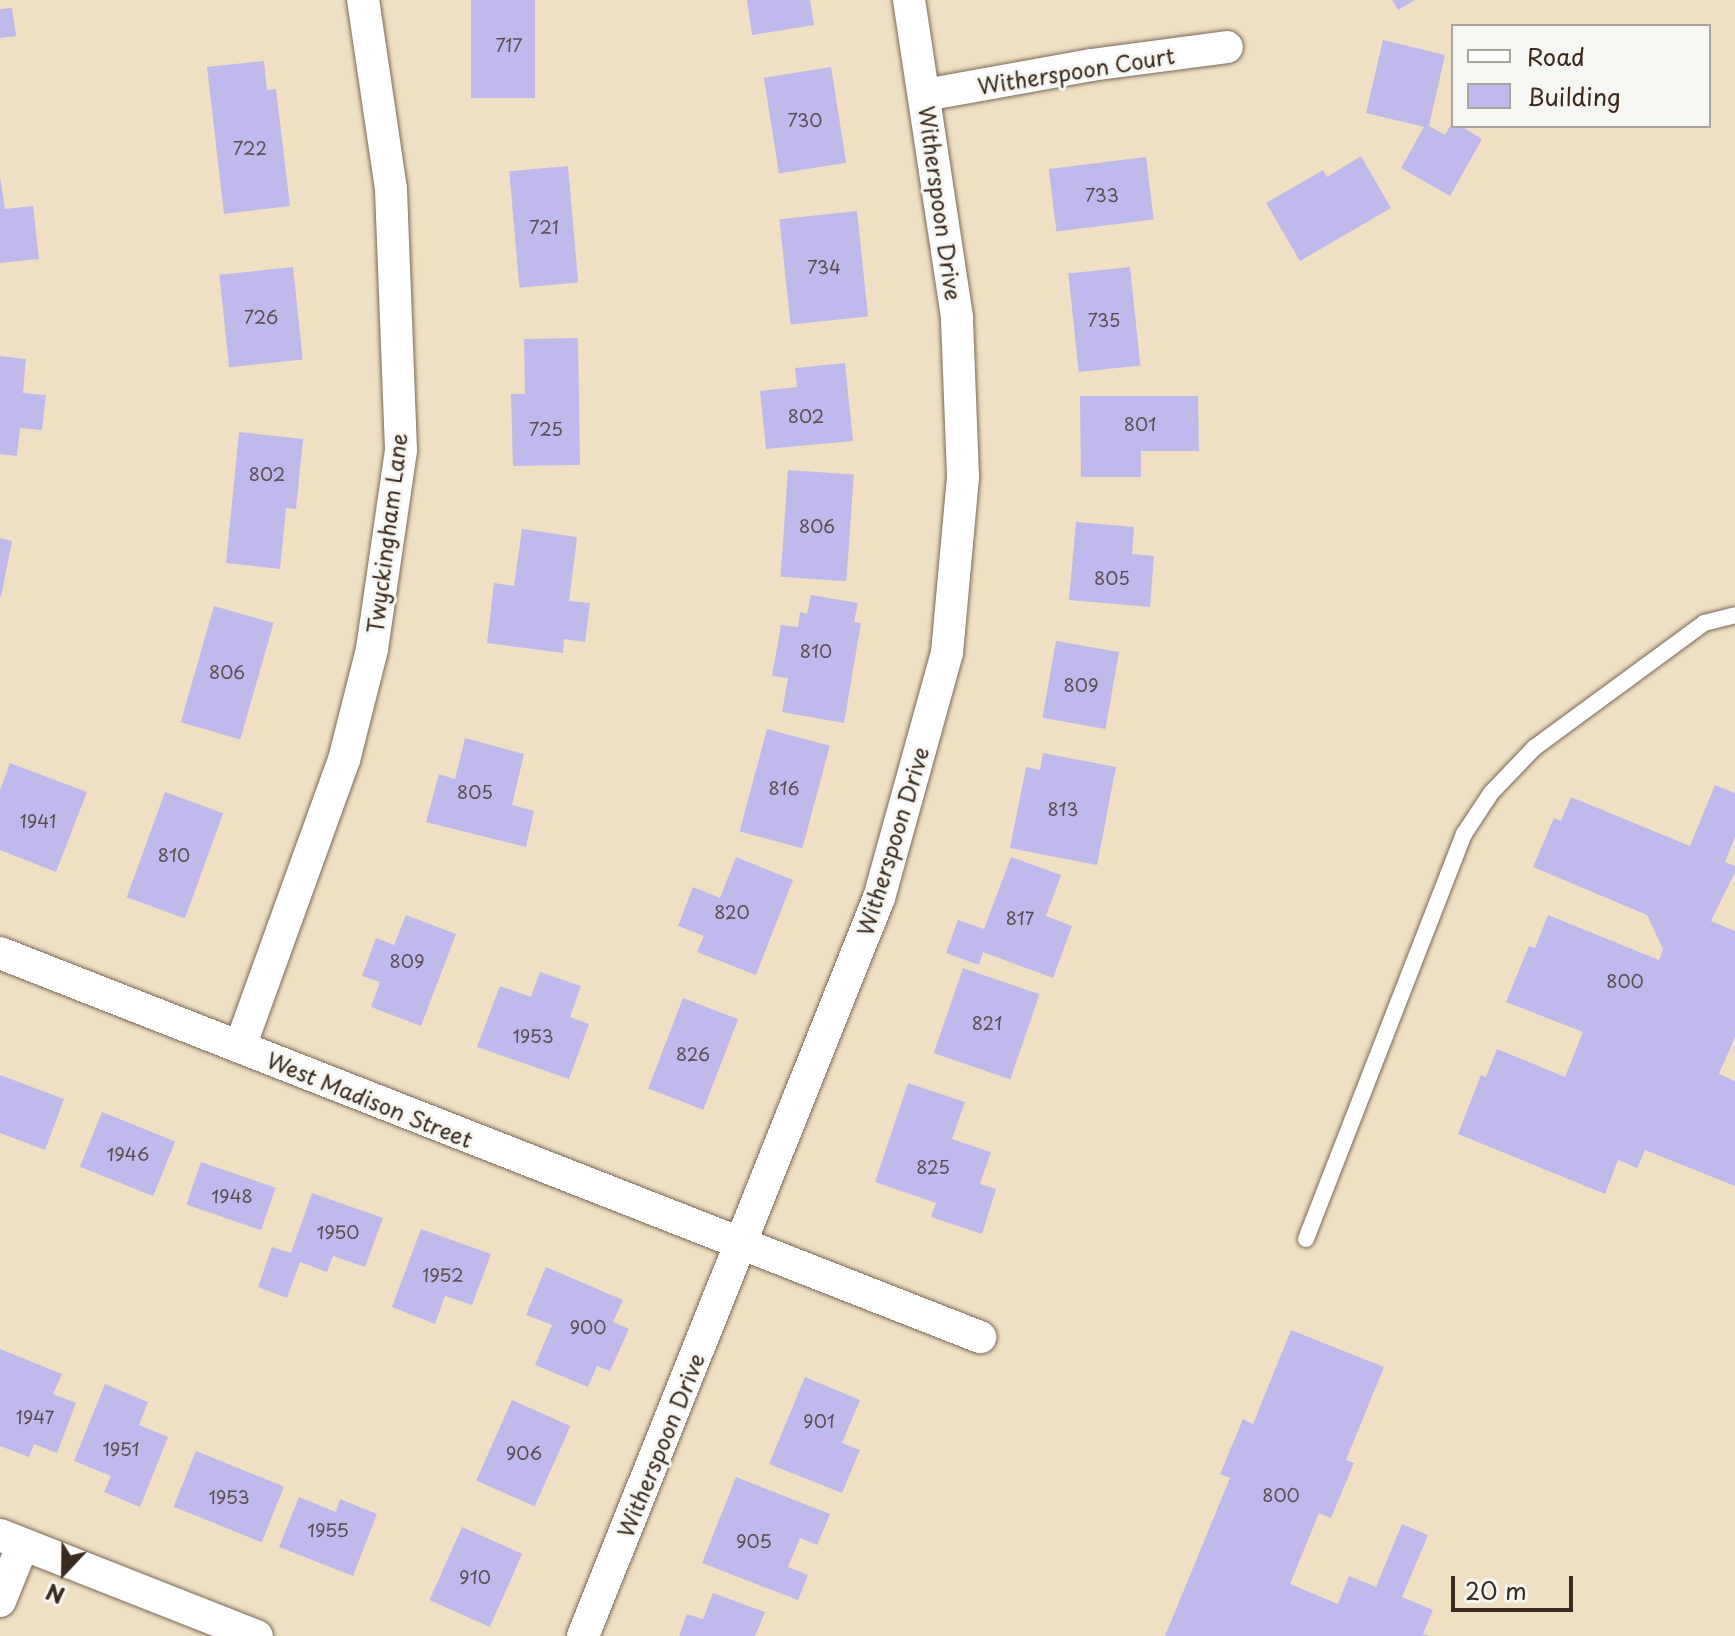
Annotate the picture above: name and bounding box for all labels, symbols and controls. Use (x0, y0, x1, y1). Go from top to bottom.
legend (1451, 24, 1711, 128)
house number: 717 (496, 34, 522, 56)
text: Road (1527, 38, 1585, 74)
street label: Witherspoon Court (975, 41, 1177, 99)
text: Building (1527, 78, 1621, 114)
street label: Witherspoon Drive (914, 104, 968, 302)
house number: 730 (788, 109, 822, 131)
house number: 722 (233, 137, 267, 159)
house number: 733 (1085, 184, 1119, 206)
house number: 721 (529, 216, 559, 238)
house number: 734 (807, 256, 841, 278)
house number: 726 (244, 306, 278, 328)
house number: 735 (1088, 309, 1120, 331)
house number: 802 (788, 405, 824, 427)
house number: 801 (1124, 413, 1156, 435)
house number: 725 (529, 418, 563, 440)
street label: Twyckingham Lane (361, 431, 411, 635)
house number: 802 (249, 463, 285, 485)
house number: 806 (799, 515, 835, 537)
house number: 805 (1094, 567, 1130, 589)
house number: 810 (800, 640, 832, 662)
house number: 806 (209, 661, 245, 683)
house number: 809 (1064, 674, 1098, 696)
street label: Witherspoon Drive (851, 744, 933, 938)
house number: 816 (769, 777, 799, 799)
house number: 805 (457, 781, 493, 803)
house number: 813 (1047, 798, 1079, 820)
house number: 1941 (20, 810, 56, 832)
house number: 810 (158, 844, 190, 866)
house number: 820 (714, 901, 750, 923)
house number: 817 (1006, 907, 1034, 929)
house number: 809 (390, 950, 424, 972)
house number: 800 (1606, 970, 1644, 992)
house number: 821 (972, 1012, 1002, 1034)
house number: 1953 (512, 1025, 554, 1047)
house number: 826 (676, 1043, 710, 1065)
street label: West Madison Street (263, 1046, 477, 1152)
house number: 1946 (107, 1143, 149, 1165)
house number: 825 (916, 1156, 950, 1178)
house number: 1948 (211, 1185, 253, 1207)
house number: 1950 (317, 1221, 359, 1243)
house number: 1952 (422, 1264, 464, 1286)
house number: 900 (570, 1316, 606, 1338)
street label: Witherspoon Drive (611, 1350, 709, 1540)
house number: 1947 (16, 1406, 54, 1428)
house number: 901 (803, 1410, 835, 1432)
house number: 1951 (102, 1438, 140, 1460)
house number: 906 (506, 1442, 542, 1464)
house number: 800 (1262, 1484, 1300, 1506)
house number: 1953 (208, 1486, 250, 1508)
house number: 1955 (307, 1519, 349, 1541)
house number: 905 (736, 1530, 772, 1552)
north arrow (24, 1532, 104, 1612)
scale bar (1455, 1560, 1577, 1610)
house number: 910 (459, 1566, 491, 1588)
text: 20 m (1465, 1572, 1527, 1608)
text: N (41, 1576, 69, 1613)

